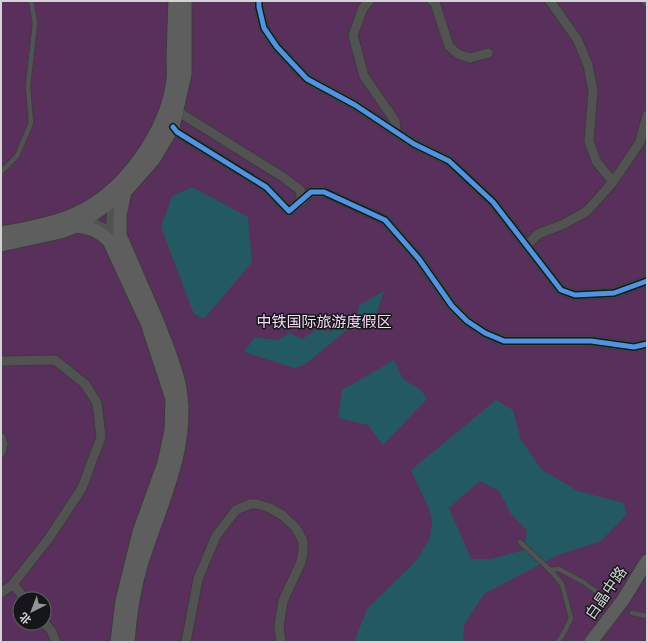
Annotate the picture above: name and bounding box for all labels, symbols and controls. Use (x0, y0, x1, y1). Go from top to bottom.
park label: 中铁国际旅游度假区 (256, 313, 392, 331)
street label: 白晶中路 (581, 563, 631, 623)
north arrow (12, 591, 52, 631)
text: 北 (17, 610, 34, 627)

